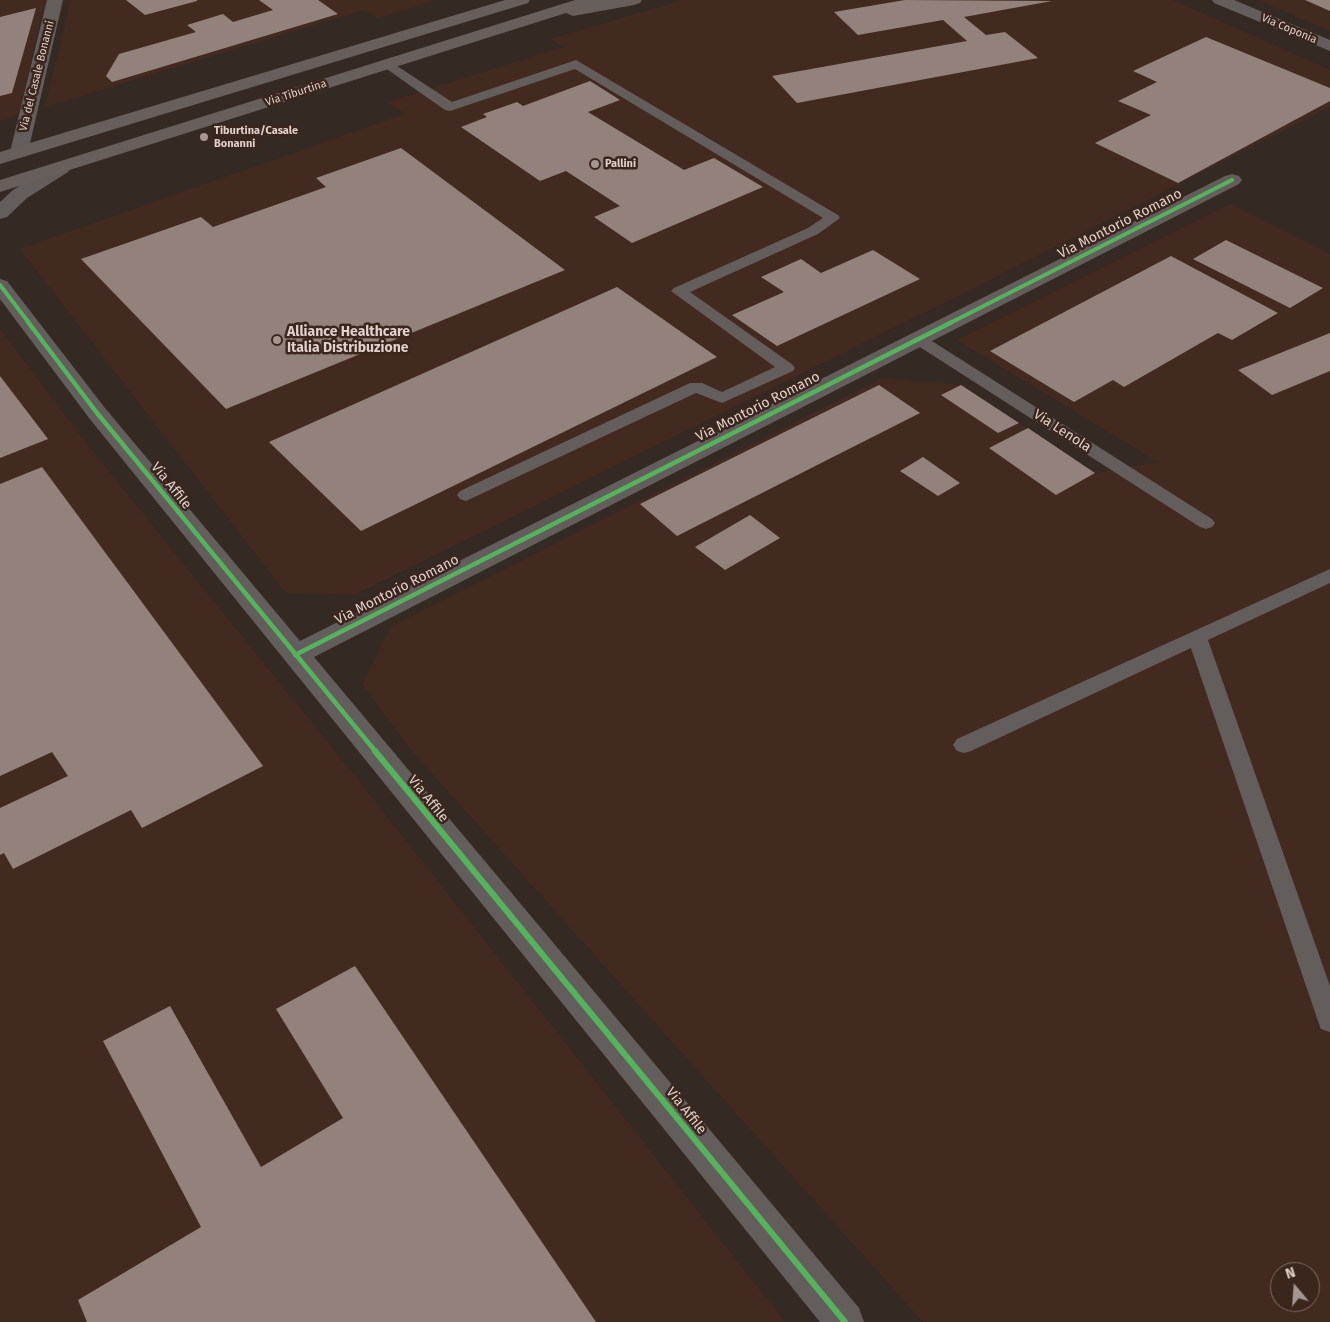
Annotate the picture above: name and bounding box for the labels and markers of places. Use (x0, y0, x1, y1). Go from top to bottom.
place label: Tiburtina/Casale Bonanni (214, 124, 298, 150)
marker: Tiburtina/Casale Bonanni (198, 131, 210, 143)
place label: Pallini (605, 157, 636, 171)
marker: Pallini (589, 158, 601, 170)
place label: Alliance Healthcare Italia Distribuzione (287, 324, 410, 357)
marker: Alliance Healthcare Italia Distribuzione (271, 334, 283, 346)

